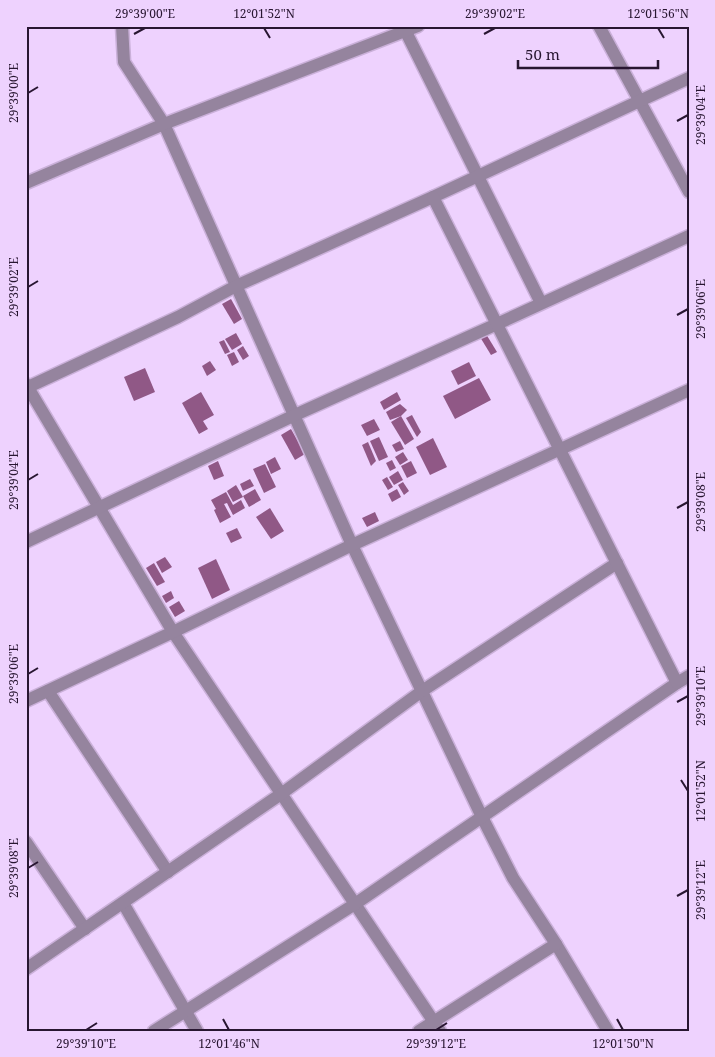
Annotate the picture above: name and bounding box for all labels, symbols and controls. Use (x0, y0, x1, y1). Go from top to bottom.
text: 29°39'00"E (115, 5, 175, 22)
text: 12°01'52"N (233, 5, 295, 22)
text: 29°39'02"E (465, 5, 525, 22)
text: 12°01'56"N (627, 5, 689, 22)
scale bar (518, 38, 658, 70)
text: 50 m (525, 44, 560, 64)
text: 29°39'00"E (5, 63, 22, 123)
text: 29°39'04"E (692, 85, 709, 145)
text: 29°39'02"E (5, 257, 22, 317)
text: 29°39'06"E (692, 279, 709, 339)
text: 29°39'04"E (5, 450, 22, 510)
text: 29°39'08"E (692, 472, 709, 532)
text: 29°39'06"E (5, 644, 22, 704)
text: 29°39'10"E (692, 666, 709, 726)
text: 12°01'52"N (692, 760, 709, 822)
text: 29°39'08"E (5, 838, 22, 898)
text: 29°39'12"E (692, 860, 709, 920)
text: 29°39'10"E (56, 1035, 116, 1052)
text: 12°01'46"N (198, 1035, 260, 1052)
text: 29°39'12"E (406, 1035, 466, 1052)
text: 12°01'50"N (592, 1035, 654, 1052)

